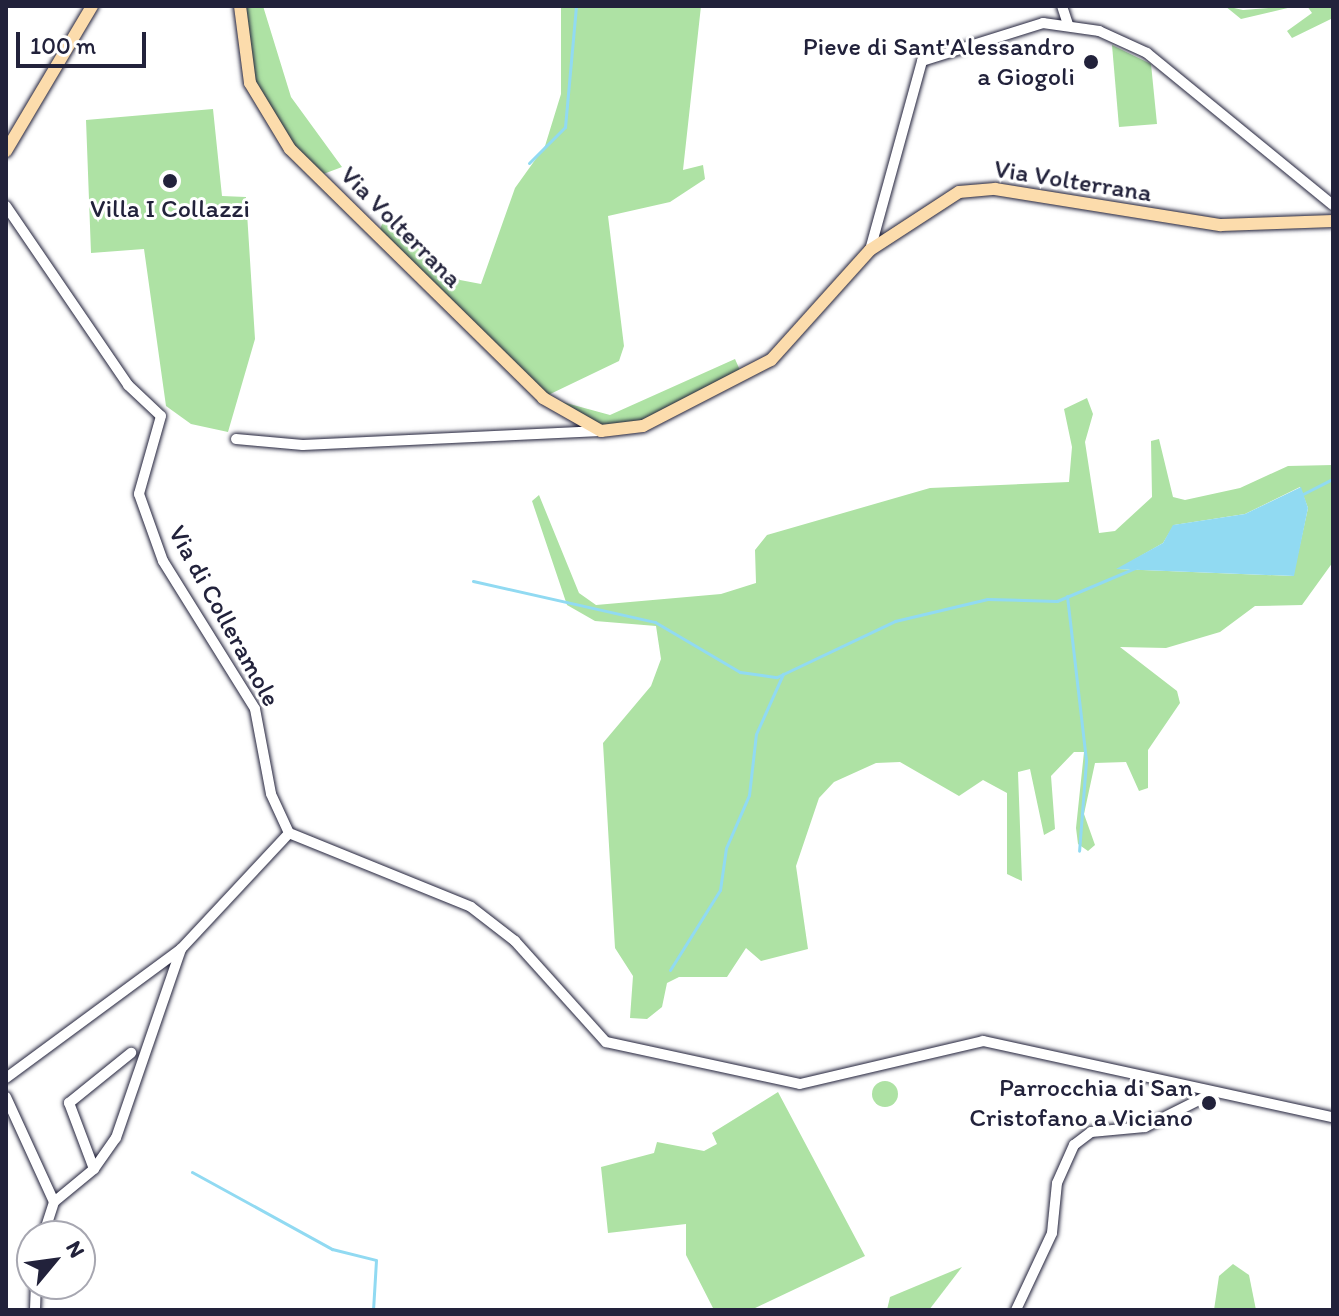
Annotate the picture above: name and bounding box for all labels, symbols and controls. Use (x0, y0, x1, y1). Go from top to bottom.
scale bar (20, 16, 150, 66)
text: 100 m (30, 31, 96, 60)
place label: Pieve di Sant'Alessandro a Giogoli (801, 31, 1075, 92)
marker: Pieve di Sant'Alessandro a Giogoli (1082, 53, 1100, 71)
street label: Via Volterrana (992, 153, 1154, 209)
street label: Via Volterrana (334, 160, 468, 294)
marker: Villa I Collazzi (161, 172, 179, 190)
place label: Villa I Collazzi (90, 193, 250, 225)
street label: Via di Colleramole (161, 520, 287, 712)
place label: Parrocchia di San Cristofano a Viciano (968, 1072, 1193, 1134)
marker: Parrocchia di San Cristofano a Viciano (1200, 1094, 1218, 1112)
north arrow (16, 1220, 96, 1300)
text: N (60, 1236, 91, 1262)

